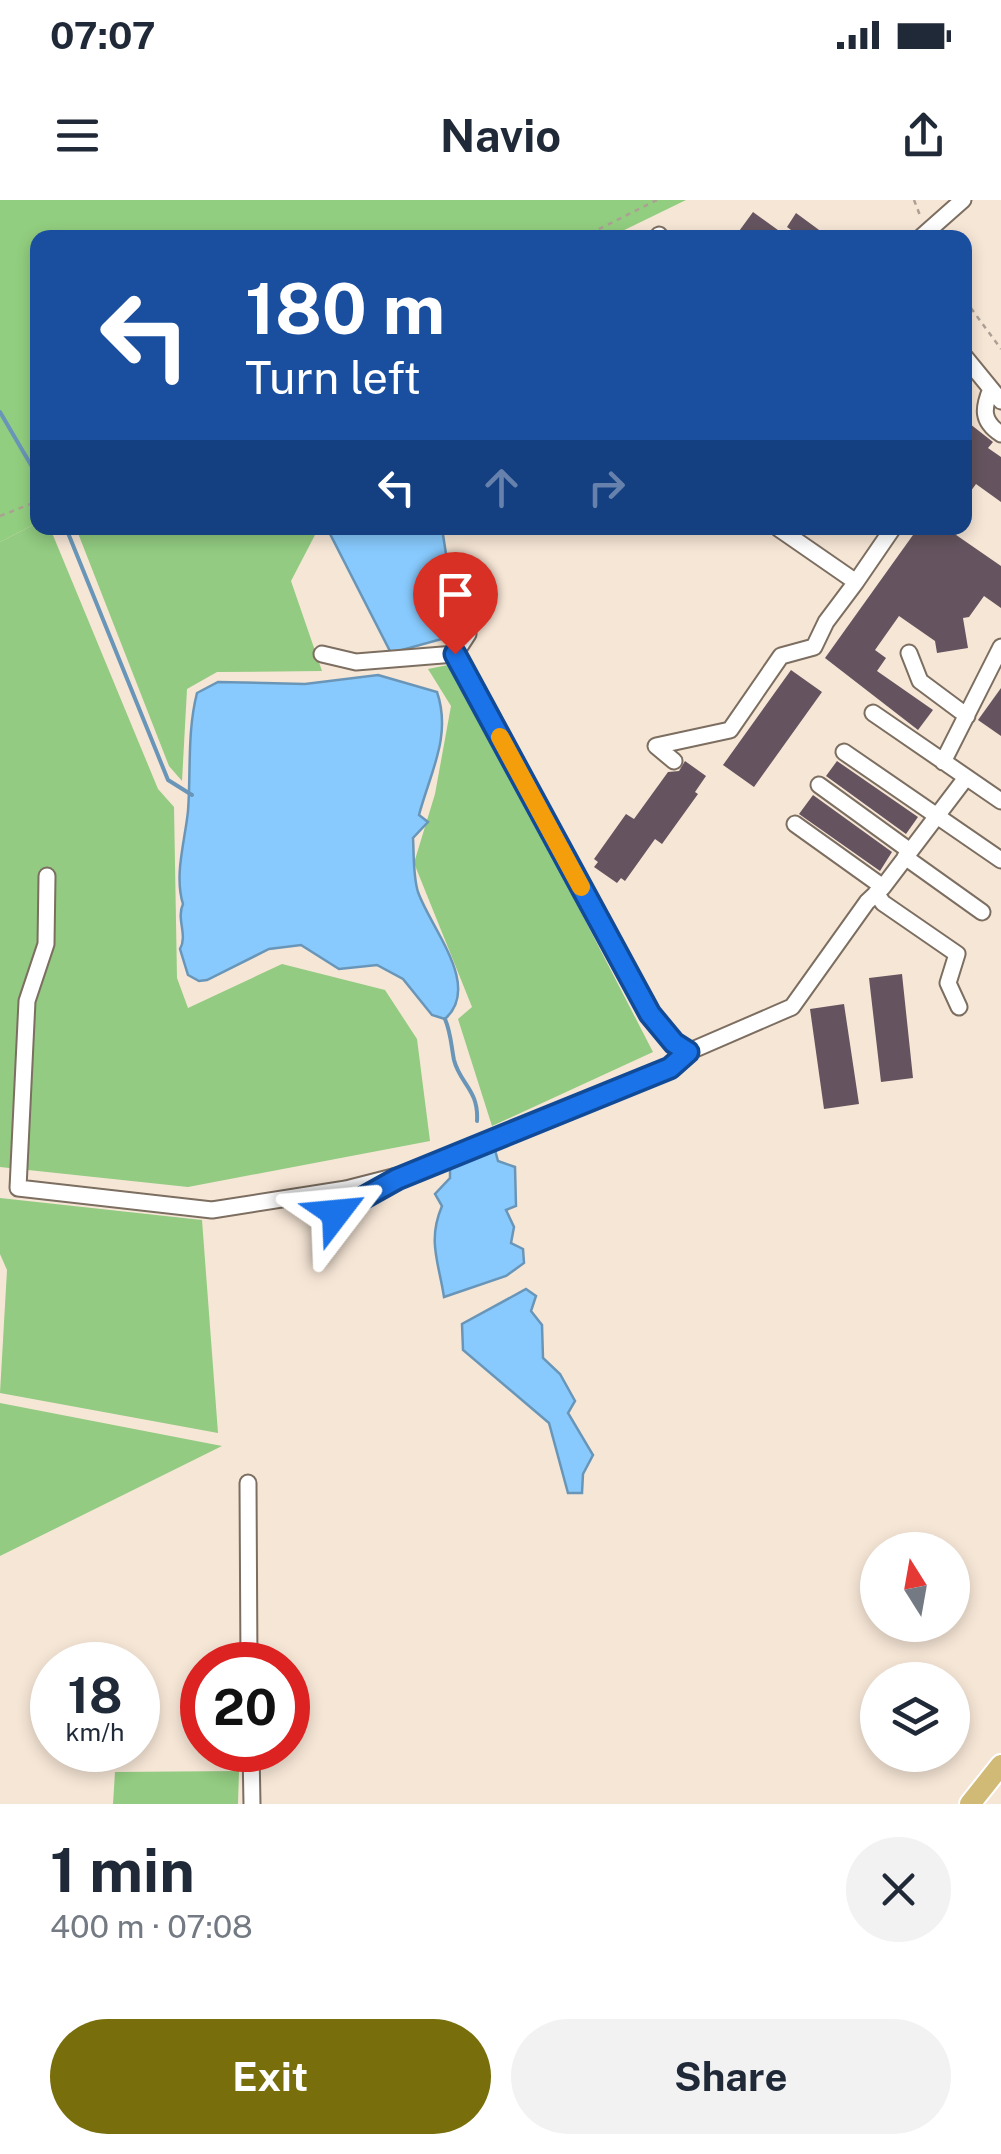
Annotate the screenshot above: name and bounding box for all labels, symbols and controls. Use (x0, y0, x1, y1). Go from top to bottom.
text: 07:07 (50, 13, 156, 58)
icon: menu (50, 108, 105, 163)
icon: share (896, 108, 951, 163)
text: Navio (440, 109, 561, 162)
text: 180 m (245, 267, 445, 350)
icon: left (80, 270, 210, 400)
text: Turn left (245, 351, 421, 404)
icon: left (369, 460, 424, 515)
icon: ahead (474, 460, 529, 515)
icon: right (579, 460, 634, 515)
pin (413, 552, 498, 655)
icon: arrive (428, 567, 483, 622)
position arrow (284, 1161, 388, 1265)
north arrow (860, 1532, 970, 1642)
map controls (860, 1532, 970, 1772)
speed limit sign: 20 (180, 1642, 310, 1772)
button: layers (860, 1662, 970, 1772)
text: 18 (68, 1665, 122, 1724)
text: km/h (66, 1717, 124, 1747)
text: 1 min (50, 1835, 195, 1906)
button: close (846, 1837, 951, 1942)
text: 400 m · 07:08 (50, 1908, 253, 1945)
button: Exit (50, 2019, 491, 2134)
button: Share (511, 2019, 951, 2134)

